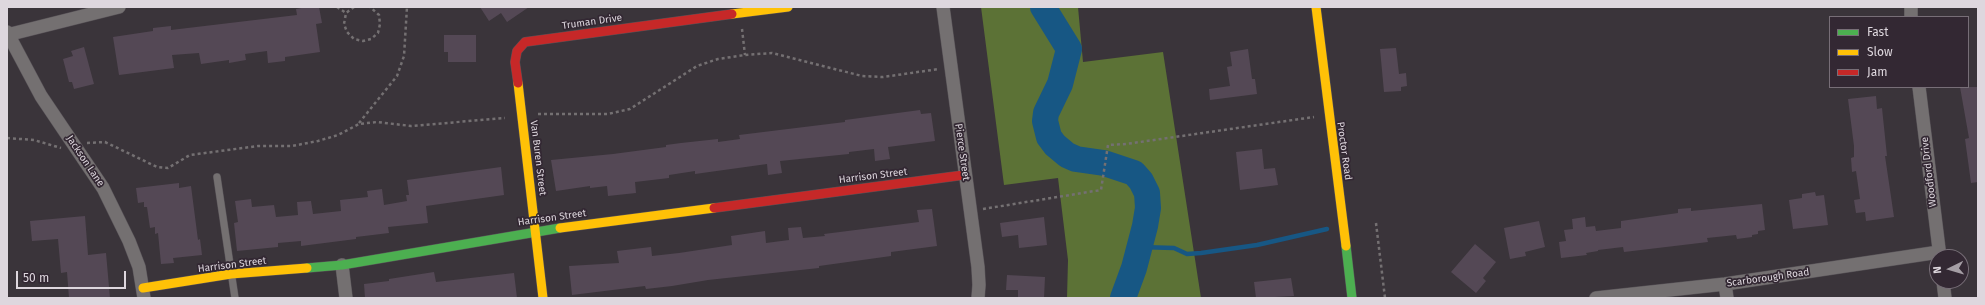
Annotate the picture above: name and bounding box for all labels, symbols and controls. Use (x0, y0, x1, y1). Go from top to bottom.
street label: Truman Drive (561, 12, 623, 32)
legend (1829, 16, 1969, 88)
text: Fast (1867, 25, 1889, 39)
text: Slow (1867, 45, 1893, 59)
text: Jam (1867, 65, 1887, 79)
street label: Van Buren Street (527, 120, 549, 196)
street label: Proctor Road (1334, 121, 1354, 181)
street label: Pierce Street (952, 123, 972, 181)
street label: Jackson Lane (64, 133, 106, 189)
street label: Woodford Drive (1919, 136, 1939, 208)
street label: Harrison Street (838, 166, 908, 186)
street label: Harrison Street (517, 207, 587, 229)
north arrow (1929, 249, 1969, 289)
street label: Harrison Street (197, 255, 267, 275)
scale bar (18, 263, 128, 289)
street label: Scarborough Road (1726, 266, 1810, 290)
text: N (1931, 266, 1944, 274)
text: 50 m (23, 271, 49, 285)

